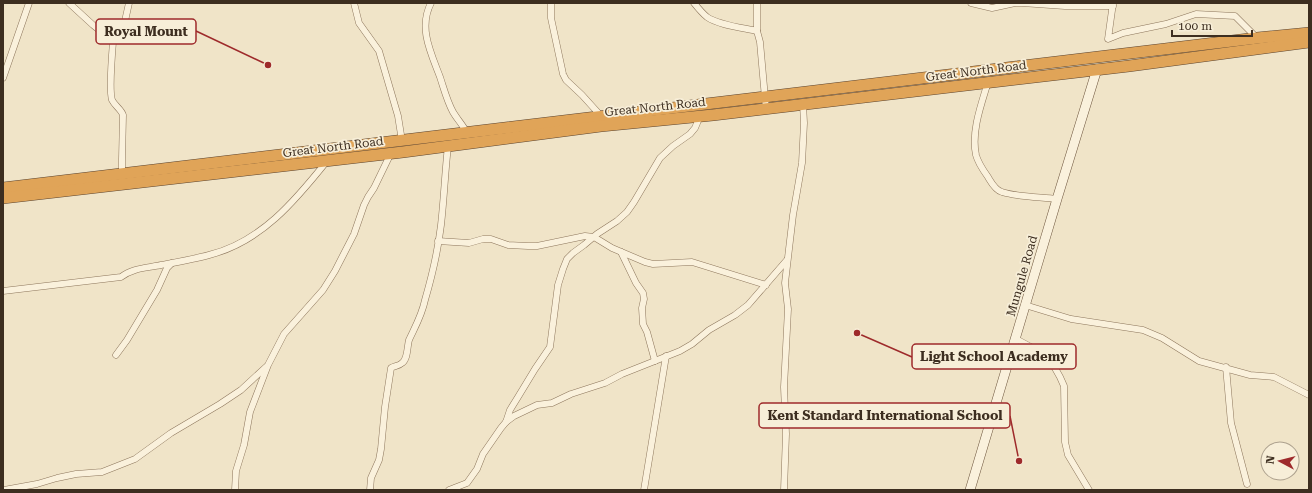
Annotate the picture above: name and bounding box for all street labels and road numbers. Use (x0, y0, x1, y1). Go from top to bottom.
street label: Great North Road (925, 58, 1027, 84)
street label: Great North Road (604, 95, 706, 119)
street label: Great North Road (282, 134, 384, 160)
street label: Mungule Road (1004, 234, 1040, 318)

